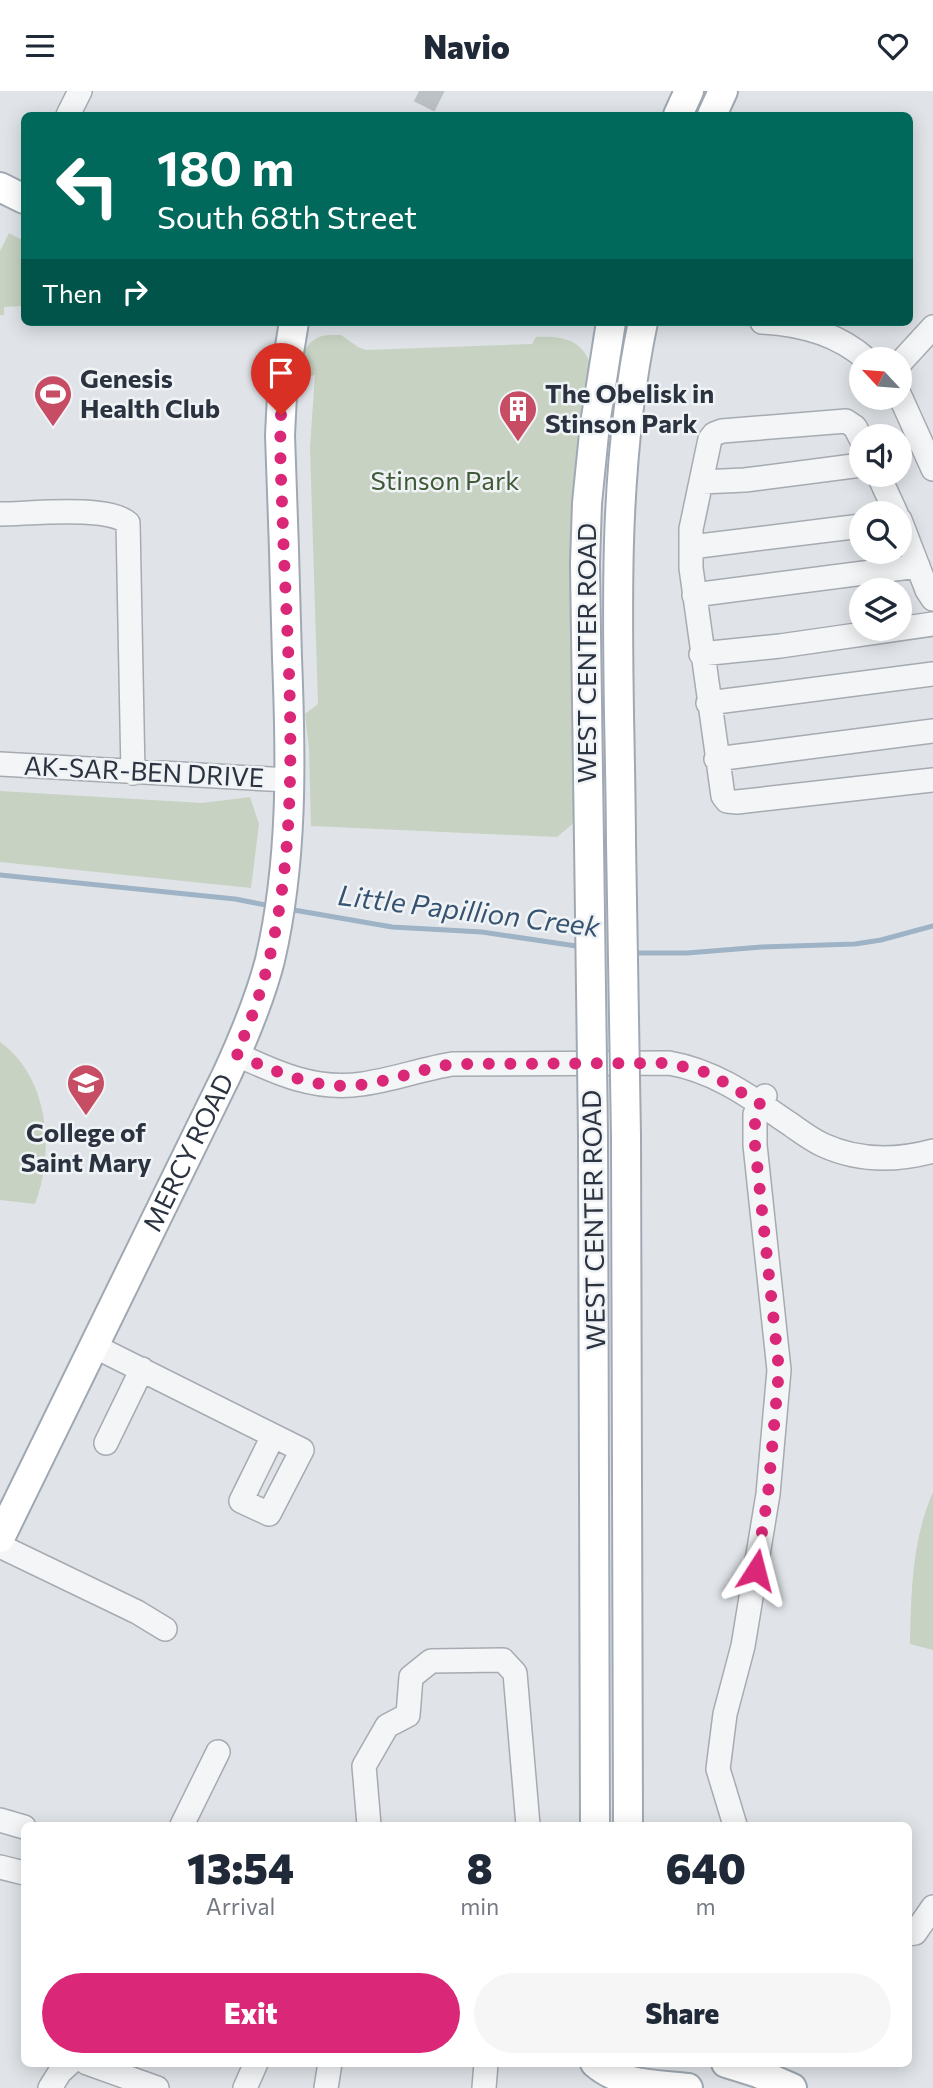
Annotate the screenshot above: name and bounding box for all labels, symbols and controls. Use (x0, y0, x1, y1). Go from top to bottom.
text: Navio (423, 26, 510, 66)
icon: menu (21, 27, 59, 65)
icon: heart (874, 27, 912, 65)
text: 180 m (157, 136, 294, 196)
icon: left (42, 140, 133, 231)
text: South 68th Street (157, 196, 417, 236)
icon: right (116, 273, 154, 311)
text: Then (42, 277, 102, 308)
pin (251, 343, 311, 415)
north arrow (849, 347, 912, 409)
map controls (849, 347, 912, 641)
icon: arrive (262, 354, 300, 392)
place label: Genesis Health Club (80, 362, 220, 423)
sports icon: Genesis Health Club (32, 373, 74, 428)
place label: The Obelisk in Stinson Park (545, 377, 714, 438)
building icon: The Obelisk in Stinson Park (497, 388, 539, 443)
button: sound (849, 424, 912, 487)
park label: Stinson Park (371, 464, 519, 495)
button: search (849, 501, 912, 564)
street label: WEST CENTER ROAD (570, 523, 601, 783)
button: layers (849, 578, 912, 641)
street label: AK-SAR-BEN DRIVE (23, 749, 265, 792)
water label: Little Papillion Creek (336, 877, 603, 943)
school or university icon: College of Saint Mary (65, 1062, 107, 1117)
street label: MERCY ROAD (136, 1068, 239, 1236)
street label: WEST CENTER ROAD (575, 1090, 610, 1350)
place label: College of Saint Mary (20, 1116, 152, 1177)
position arrow (719, 1533, 793, 1607)
text: 13:54 (187, 1841, 294, 1893)
text: 8 (467, 1841, 493, 1893)
text: 640 (665, 1841, 746, 1893)
text: Arrival (206, 1892, 275, 1920)
text: min (460, 1892, 499, 1920)
text: m (696, 1892, 716, 1920)
button: Exit (42, 1973, 460, 2053)
button: Share (474, 1973, 891, 2053)

